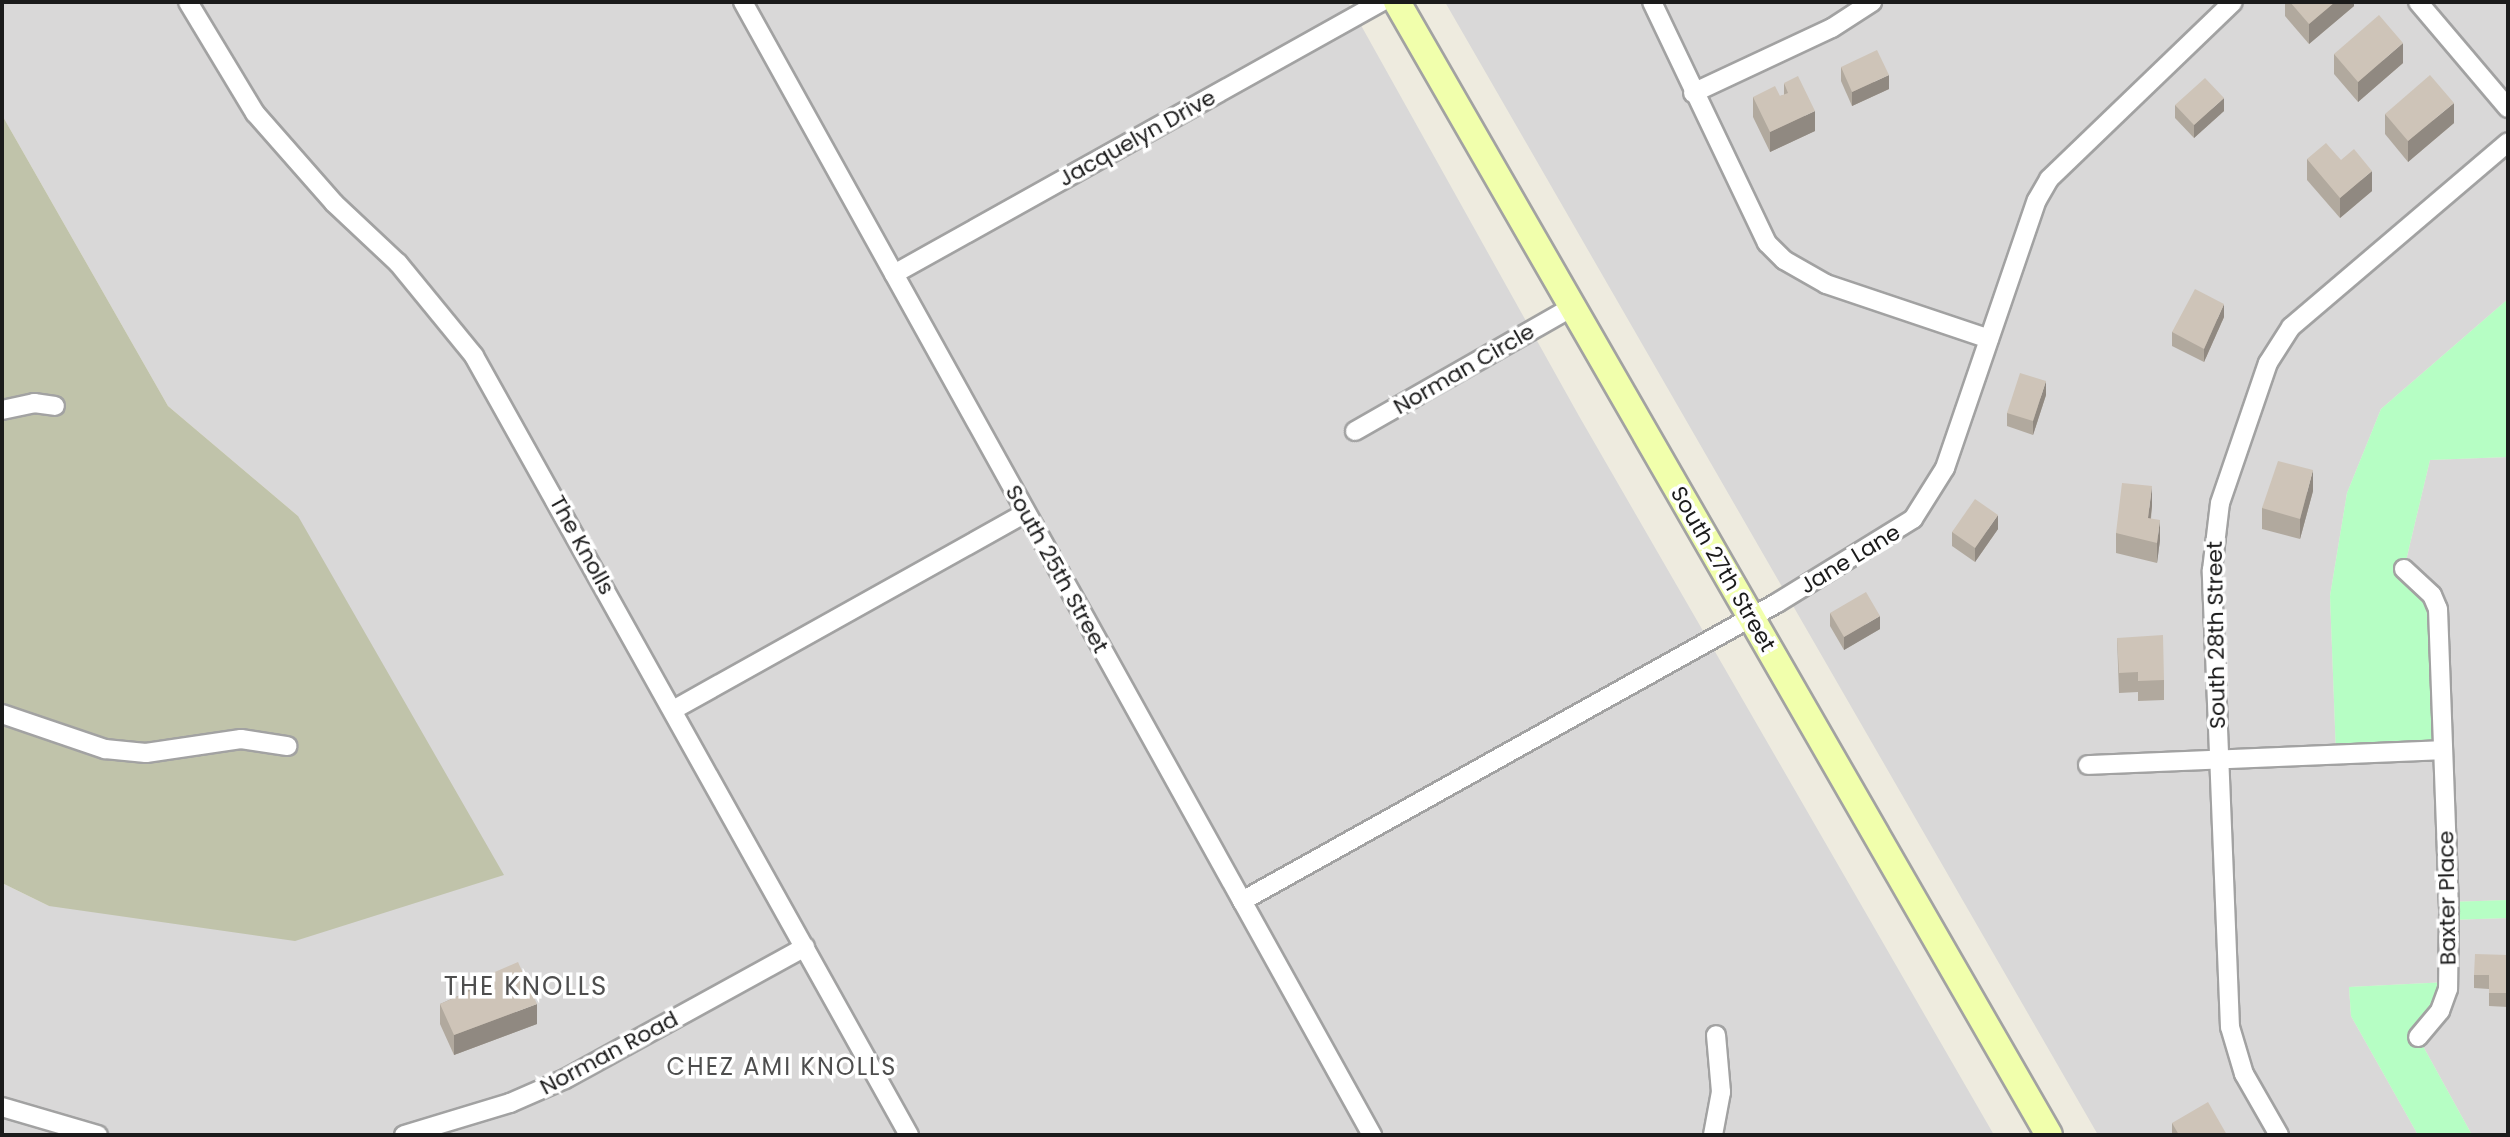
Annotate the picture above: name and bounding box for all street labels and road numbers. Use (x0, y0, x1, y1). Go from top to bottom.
street label: Jacquelyn Drive (1054, 84, 1220, 192)
street label: Norman Circle (1389, 318, 1539, 420)
street label: South 25th Street (1000, 480, 1114, 658)
street label: South 27th Street (1665, 482, 1781, 656)
street label: The Knolls (544, 491, 620, 599)
street label: Jane Lane (1795, 519, 1905, 599)
street label: South 28th Street (2201, 541, 2231, 729)
street label: Baxter Place (2433, 830, 2461, 966)
street label: Norman Road (536, 1006, 682, 1100)

